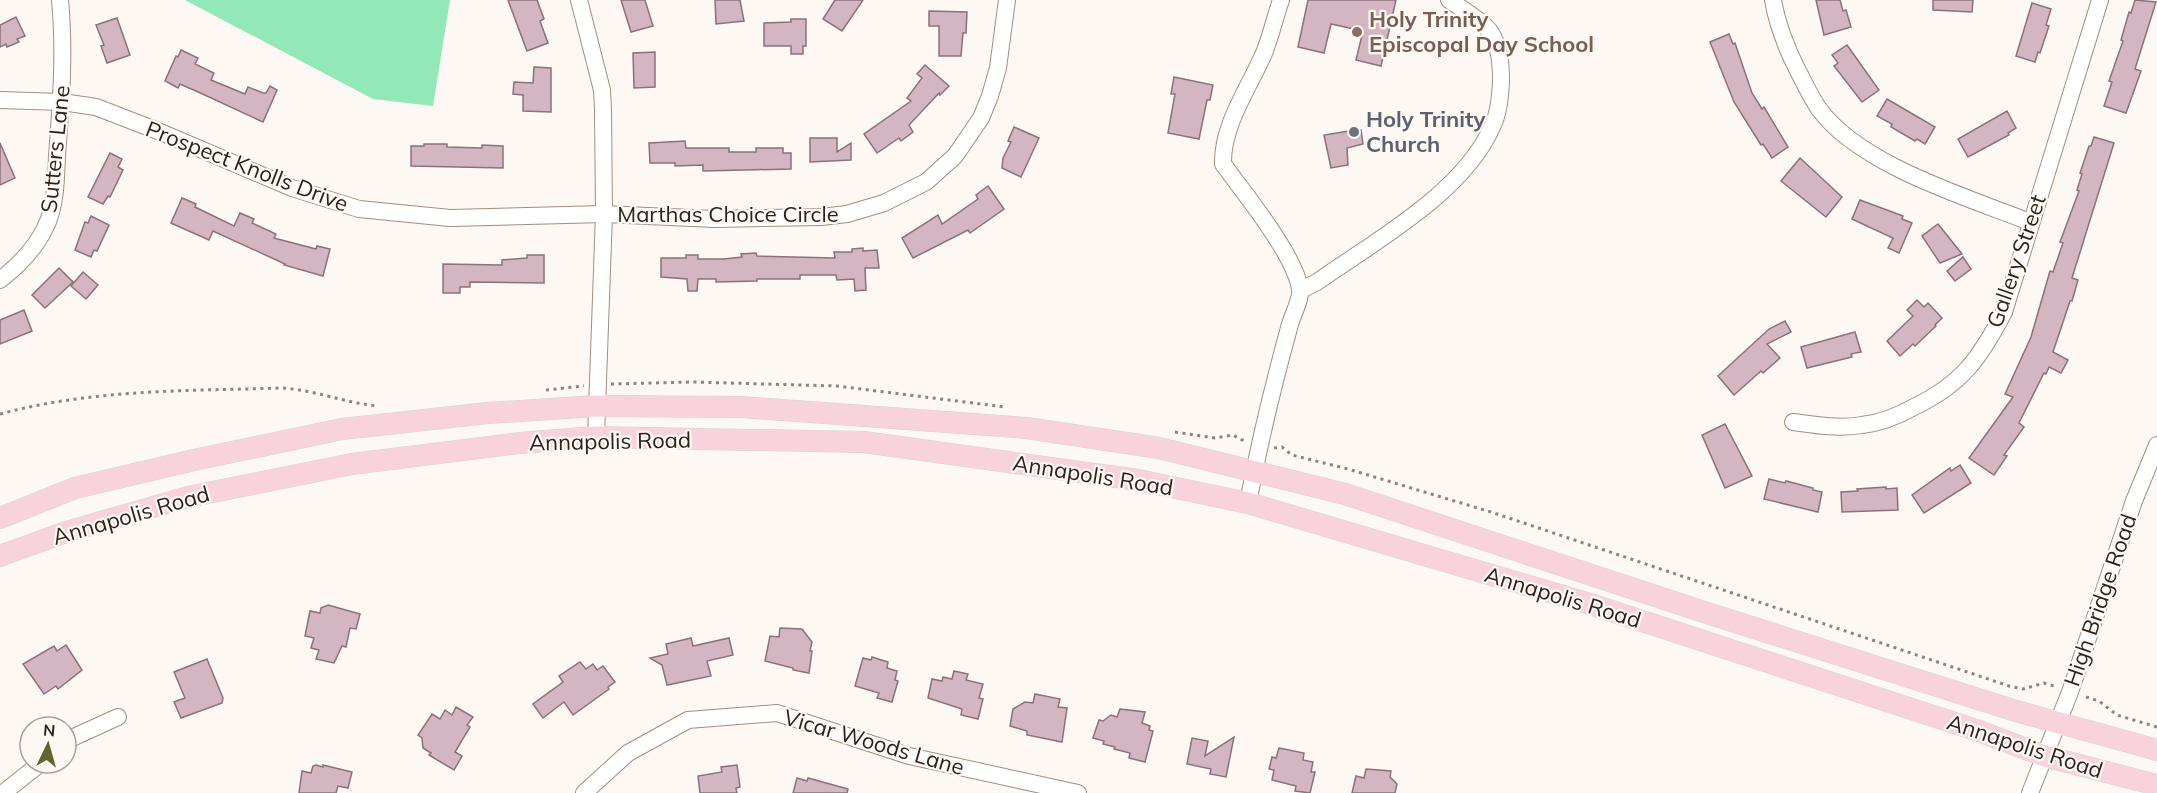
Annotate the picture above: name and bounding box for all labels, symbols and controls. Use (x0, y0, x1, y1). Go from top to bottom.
place label: Holy Trinity Episcopal Day School (1369, 5, 1594, 58)
marker: Holy Trinity Episcopal Day School (1350, 25, 1364, 39)
street label: Sutters Lane (34, 84, 76, 214)
place label: Holy Trinity Church (1366, 105, 1486, 158)
street label: Prospect Knolls Drive (142, 114, 352, 218)
marker: Holy Trinity Church (1347, 125, 1361, 139)
street label: Gallery Street (1980, 191, 2052, 331)
street label: Marthas Choice Circle (617, 200, 839, 228)
street label: Annapolis Road (529, 426, 691, 456)
street label: Annapolis Road (1011, 449, 1175, 501)
street label: Annapolis Road (49, 479, 213, 551)
street label: High Bridge Road (2057, 510, 2143, 690)
street label: Annapolis Road (1481, 560, 1645, 634)
street label: Vicar Woods Lane (780, 703, 968, 781)
street label: Annapolis Road (1944, 708, 2106, 784)
north arrow (18, 715, 78, 775)
text: N (42, 720, 56, 741)

